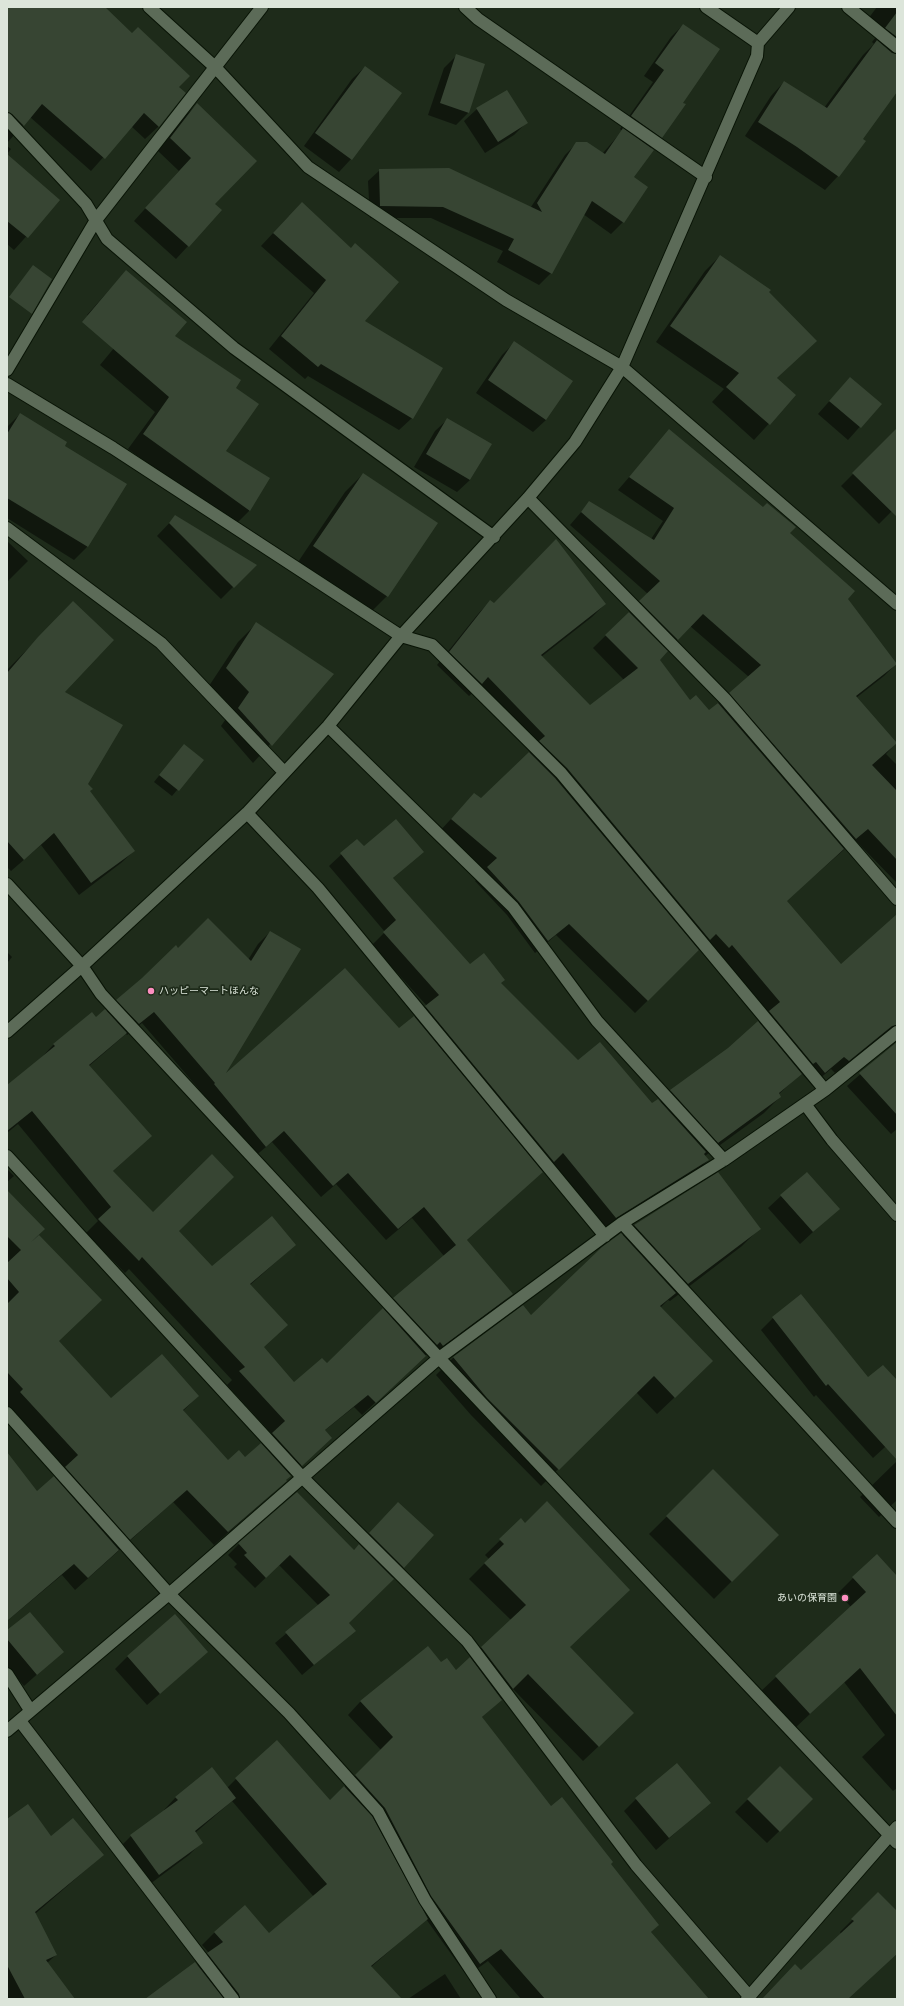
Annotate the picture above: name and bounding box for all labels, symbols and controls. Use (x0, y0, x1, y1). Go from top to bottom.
place label: ハッピーマートほんな (159, 985, 259, 997)
marker: ハッピーマートほんな (146, 986, 156, 996)
place label: あいの保育園 (777, 1592, 837, 1604)
marker: あいの保育園 (840, 1593, 850, 1603)

